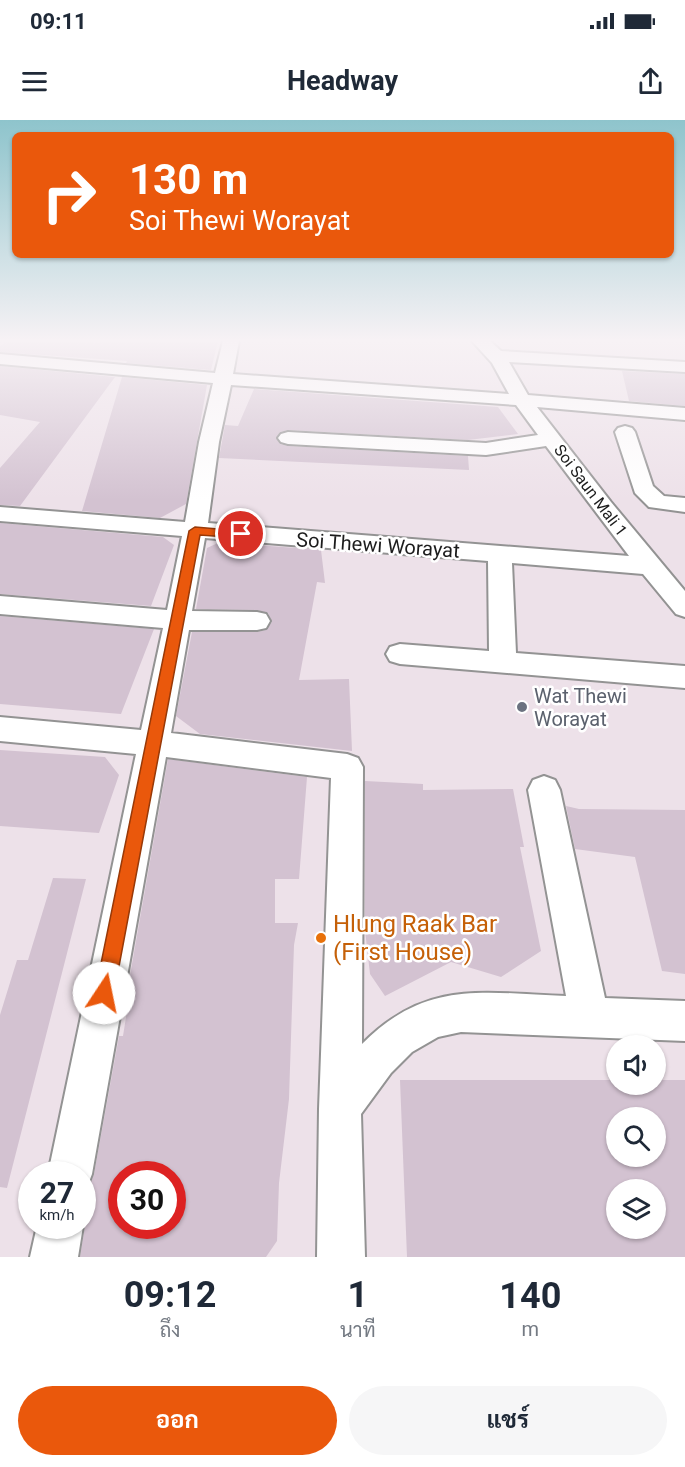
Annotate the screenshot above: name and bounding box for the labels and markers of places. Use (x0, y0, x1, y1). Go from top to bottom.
pin (215, 508, 266, 559)
place label: Wat Thewi Worayat (534, 684, 627, 731)
marker: Wat Thewi Worayat (515, 700, 529, 714)
place label: Hlung Raak Bar (First House) (333, 910, 497, 966)
marker: Hlung Raak Bar (First House) (314, 931, 328, 945)

